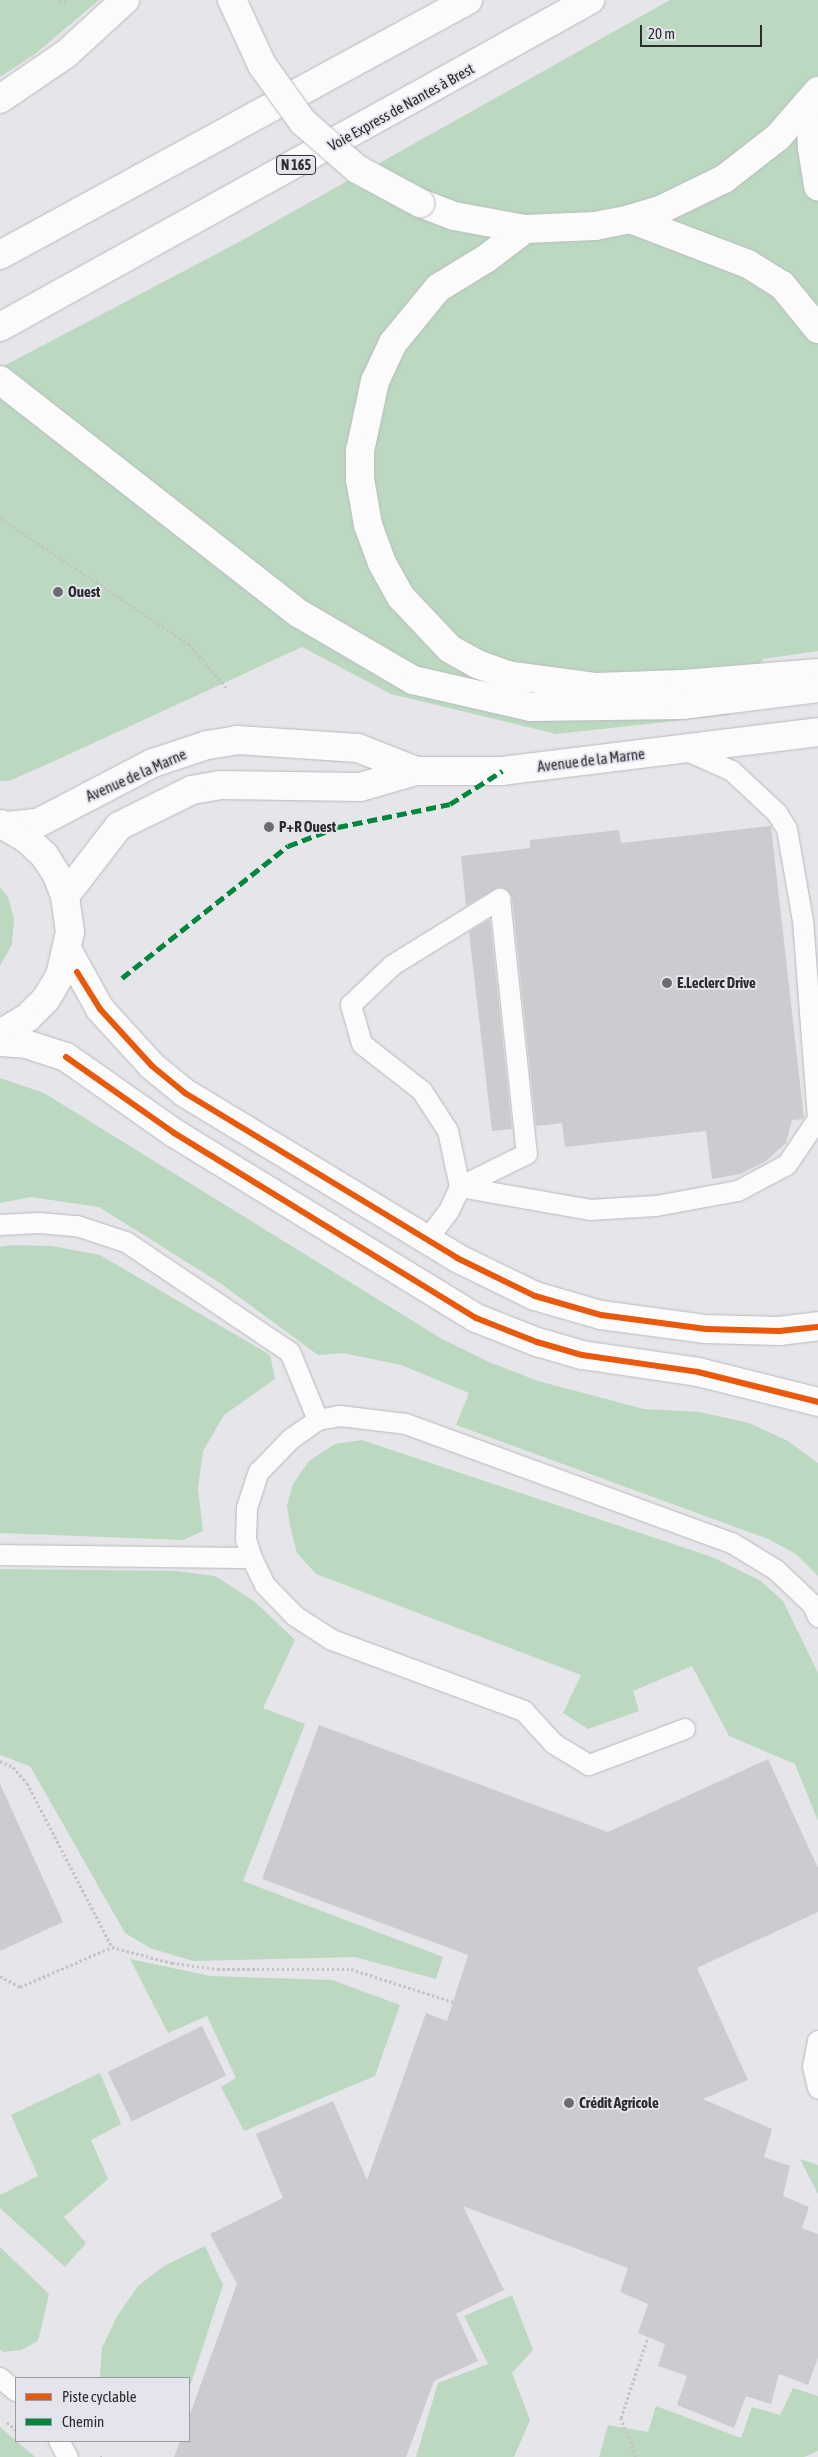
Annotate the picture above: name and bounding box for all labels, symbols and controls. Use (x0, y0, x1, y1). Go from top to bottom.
scale bar (643, 15, 766, 47)
text: 20 m (648, 25, 675, 42)
street label: Voie Express de Nantes à Brest (325, 59, 477, 155)
road number: N 165 (276, 154, 316, 176)
place label: Ouest (68, 583, 100, 601)
marker: Ouest (52, 586, 64, 598)
street label: Avenue de la Marne (536, 744, 646, 776)
street label: Avenue de la Marne (83, 745, 189, 805)
place label: P+R Ouest (279, 818, 336, 836)
marker: P+R Ouest (263, 821, 275, 833)
place label: E.Leclerc Drive (677, 974, 756, 992)
marker: E.Leclerc Drive (661, 977, 673, 989)
place label: Crédit Agricole (579, 2094, 659, 2112)
marker: Crédit Agricole (563, 2097, 575, 2109)
legend (15, 2377, 190, 2442)
text: Piste cyclable (62, 2388, 137, 2405)
text: Chemin (62, 2413, 104, 2430)

